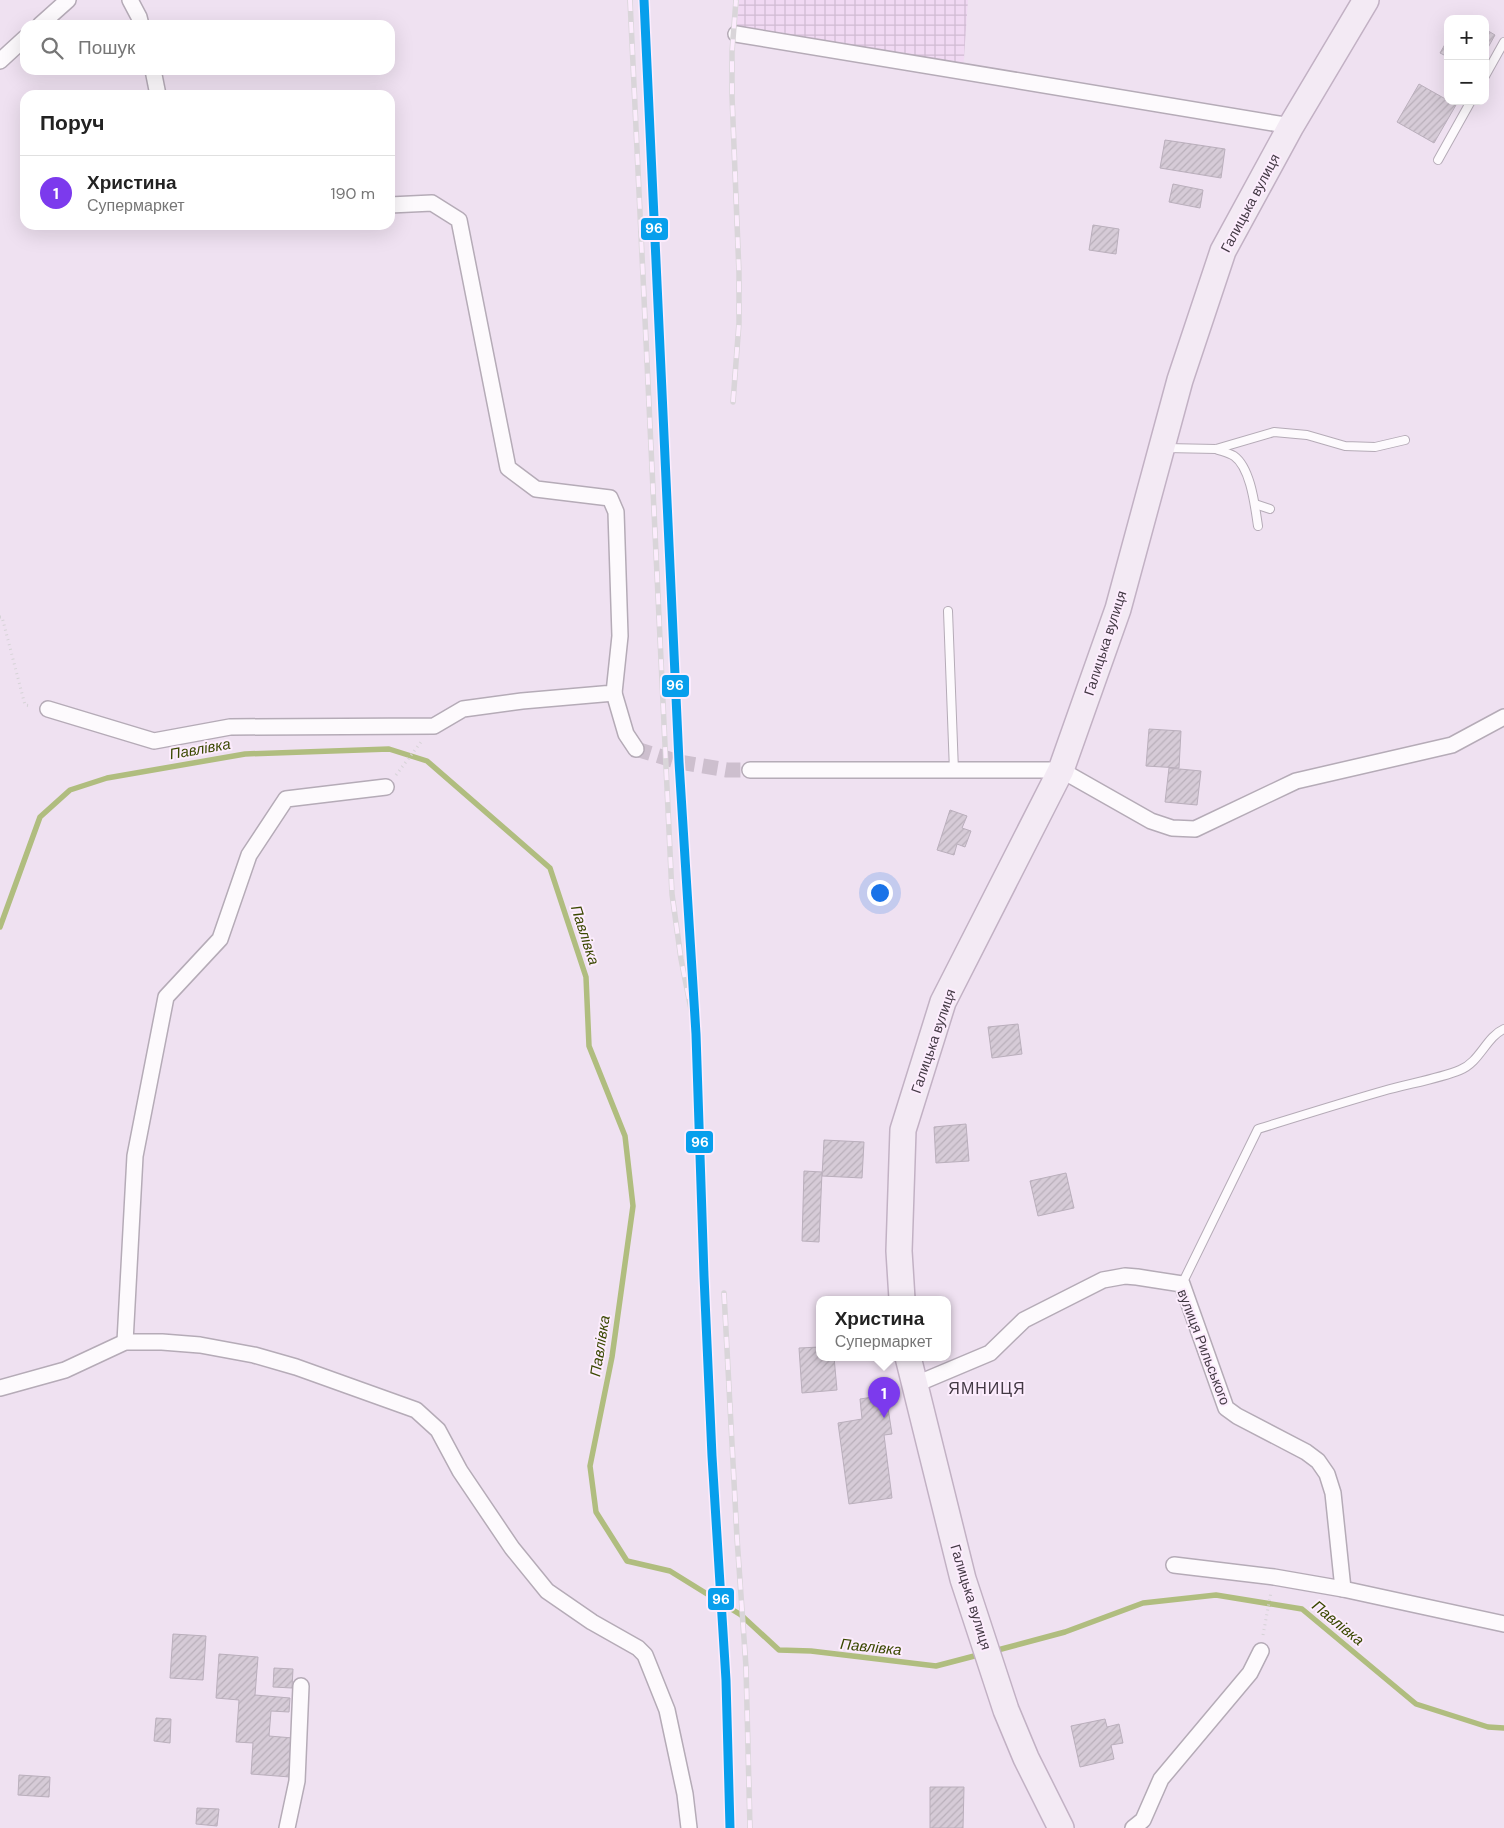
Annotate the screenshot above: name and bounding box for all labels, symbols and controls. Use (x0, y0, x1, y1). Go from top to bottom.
map controls (1444, 15, 1489, 105)
button: + (1444, 15, 1489, 60)
search box (20, 20, 395, 75)
icon: search (38, 34, 66, 62)
text: Пошук (78, 35, 135, 60)
button: − (1444, 60, 1489, 105)
text: Поруч (40, 109, 104, 137)
street label: Галицька вулиця (1216, 151, 1284, 255)
text: Христина (87, 170, 177, 195)
text: 1 (53, 183, 59, 204)
text: 190 m (331, 183, 375, 204)
text: Супермаркет (87, 195, 185, 216)
line badge: 96 (640, 217, 669, 241)
text: 96 (645, 219, 663, 237)
street label: Галицька вулиця (1080, 588, 1130, 698)
line badge: 96 (661, 674, 690, 698)
text: 96 (666, 676, 684, 694)
water label: Павлівка (168, 734, 232, 764)
your location (867, 880, 893, 906)
water label: Павлівка (566, 903, 604, 967)
street label: Галицька вулиця (907, 986, 959, 1096)
line badge: 96 (685, 1130, 714, 1154)
text: 96 (691, 1133, 709, 1151)
street label: вулиця Рильського (1174, 1286, 1234, 1408)
popup (816, 1296, 951, 1361)
text: Христина (835, 1306, 924, 1331)
water label: Павлівка (585, 1314, 615, 1378)
text: Супермаркет (835, 1331, 932, 1352)
pin: 1 (868, 1377, 900, 1418)
district label: ЯМНИЦЯ (948, 1378, 1026, 1399)
street label: Галицька вулиця (946, 1542, 996, 1652)
line badge: 96 (707, 1587, 735, 1611)
text: 96 (712, 1590, 730, 1608)
water label: Павлівка (1308, 1596, 1368, 1650)
water label: Павлівка (839, 1634, 903, 1660)

